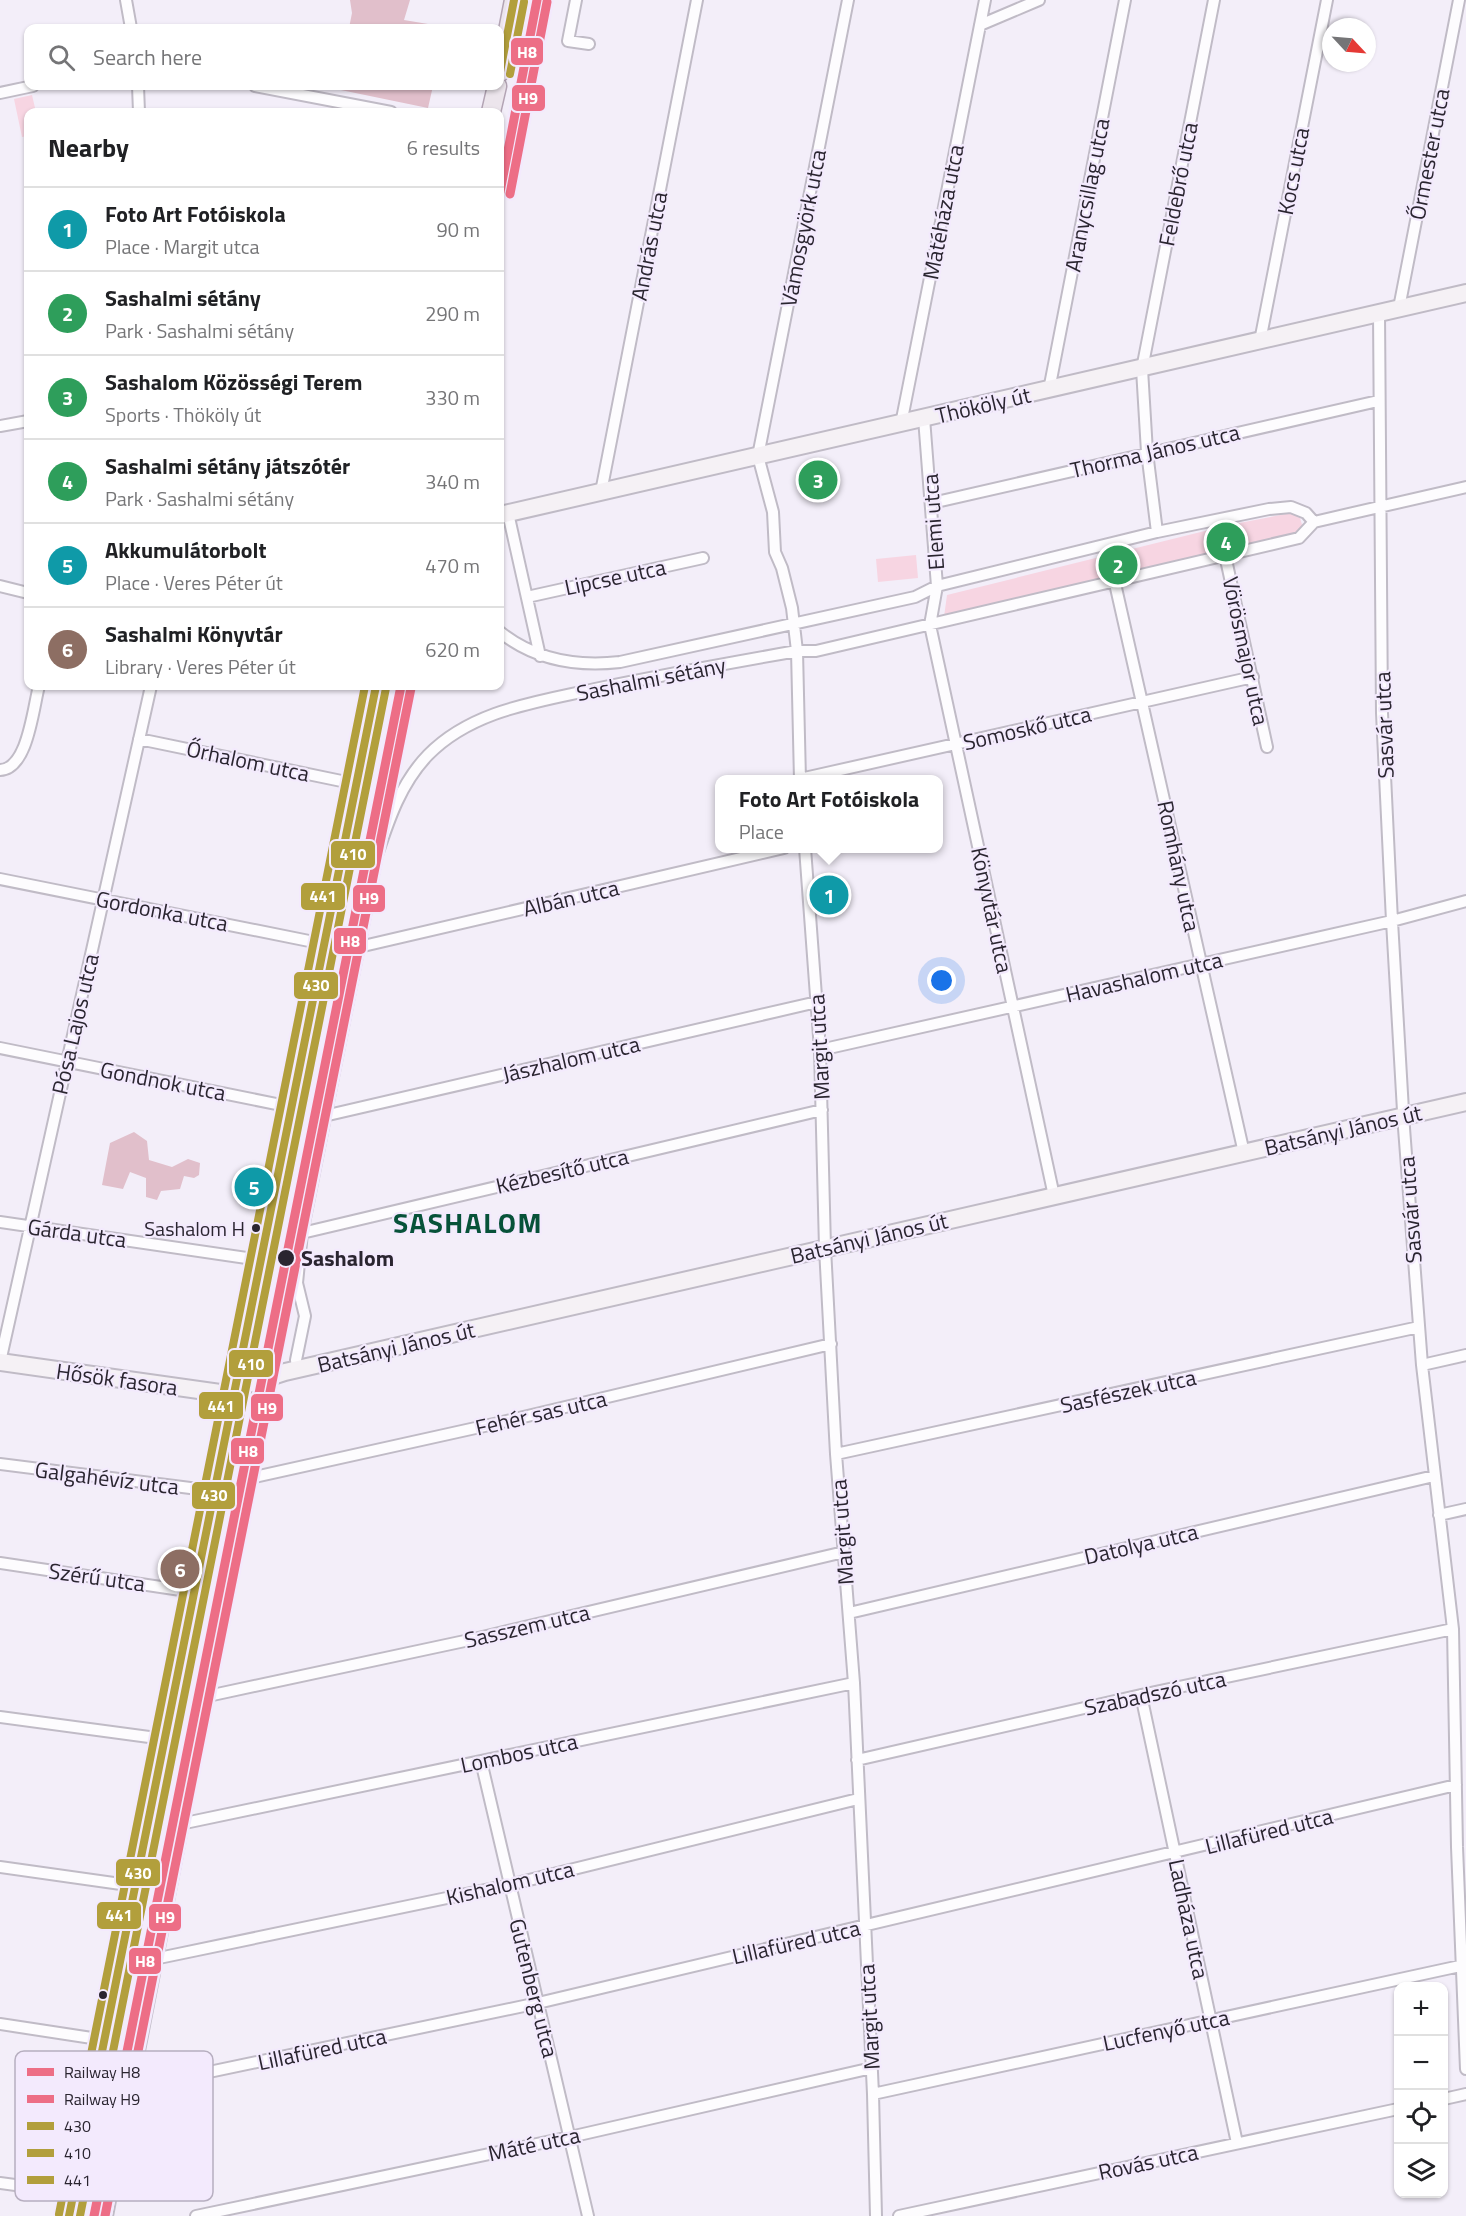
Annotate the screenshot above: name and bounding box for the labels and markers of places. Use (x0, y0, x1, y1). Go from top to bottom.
pin: 3 (798, 458, 838, 502)
pin: 4 (1206, 520, 1246, 564)
pin: 2 (1098, 542, 1138, 588)
pin: 1 (810, 872, 848, 918)
pin: 5 (234, 1164, 274, 1210)
place label: Sashalom H (144, 1213, 245, 1244)
marker: Sashalom H (250, 1222, 262, 1234)
place label: Sashalom (301, 1241, 394, 1275)
marker: Sashalom (276, 1248, 296, 1268)
pin: 6 (160, 1546, 200, 1592)
unlabelled marker (97, 1989, 109, 2001)

